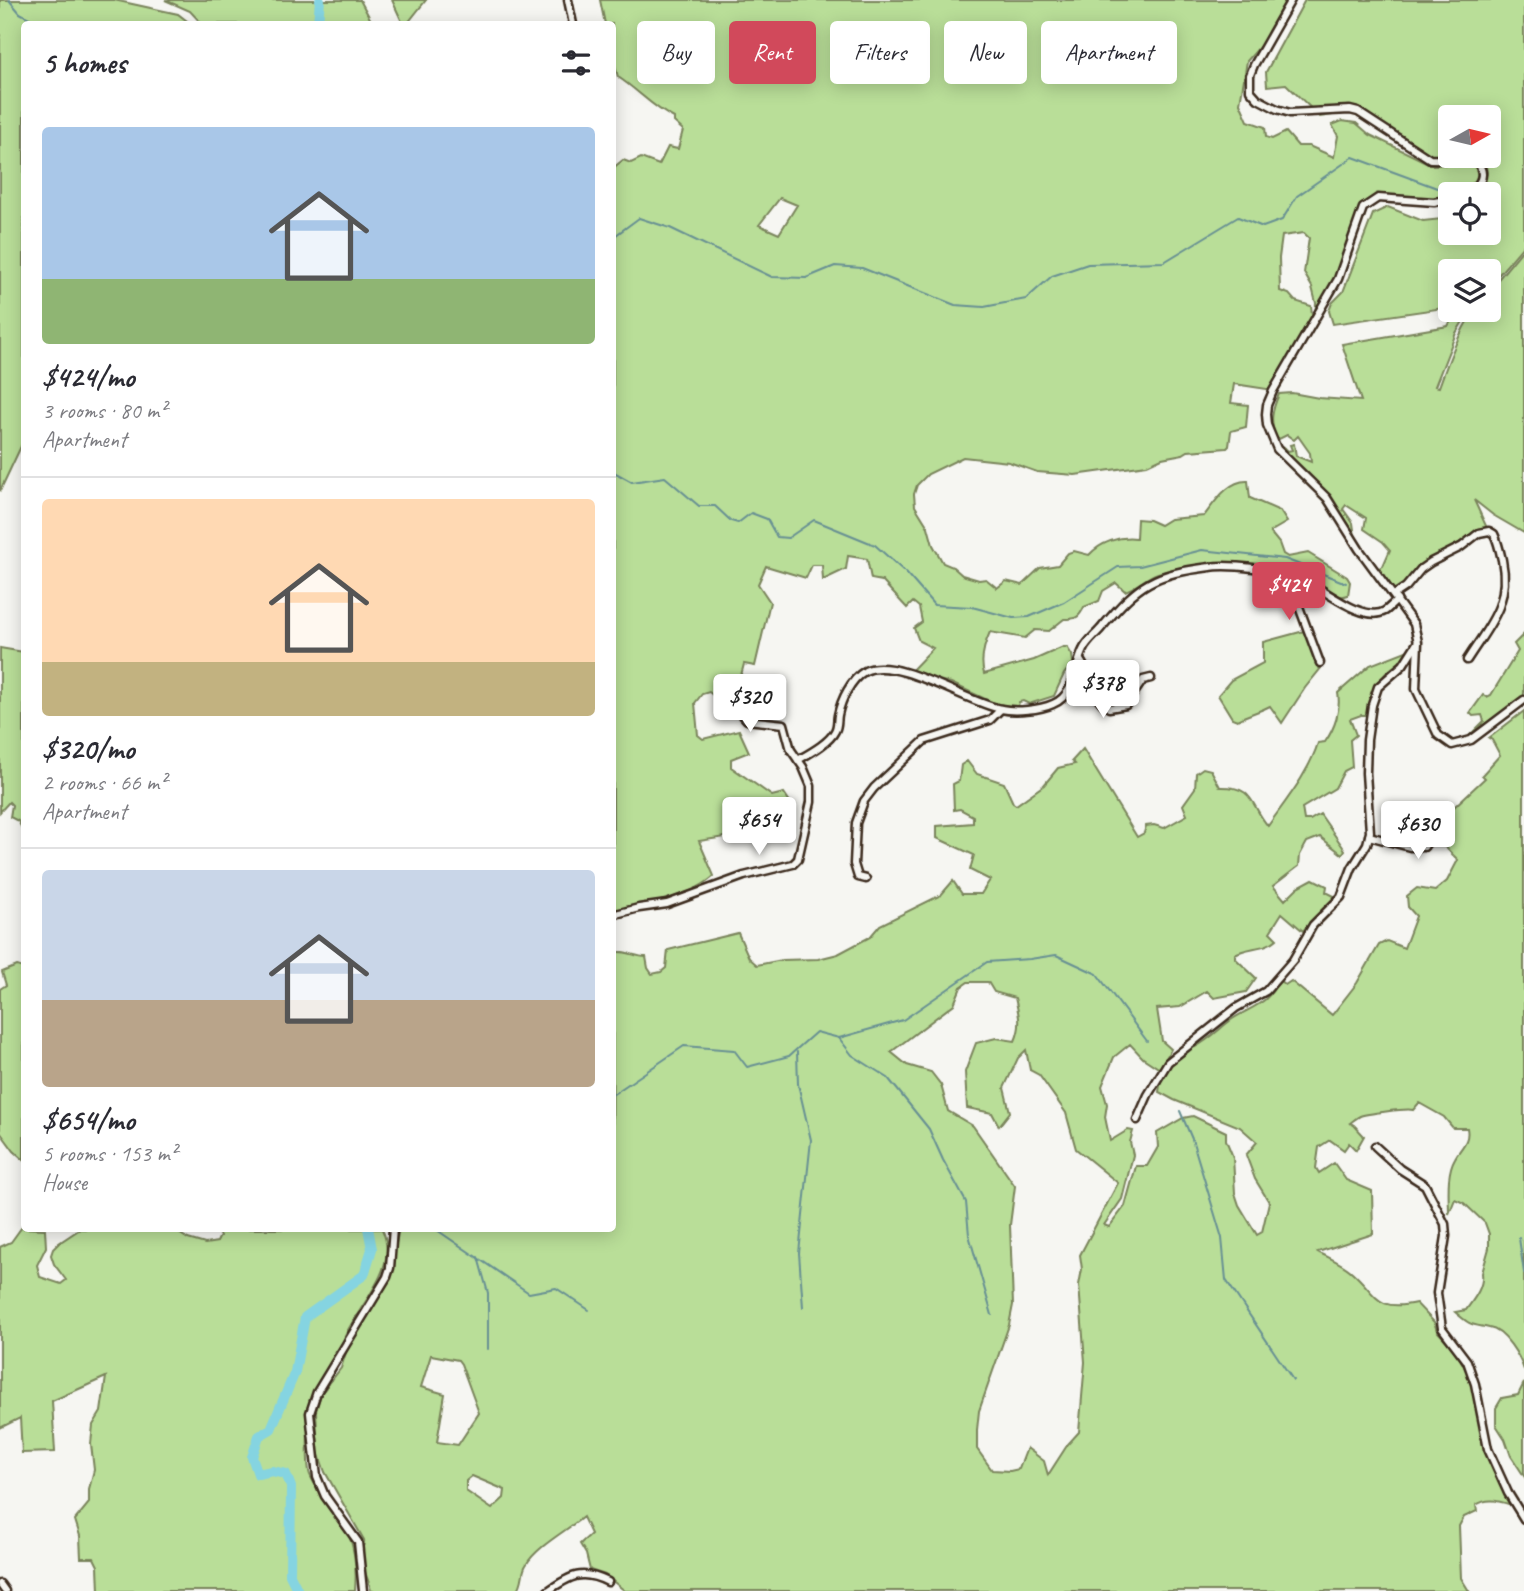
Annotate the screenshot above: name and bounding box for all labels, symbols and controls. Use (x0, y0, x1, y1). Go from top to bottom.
chip: Buy (637, 21, 715, 84)
chip: Rent (729, 21, 816, 84)
chip: Filters (830, 21, 930, 84)
chip: New (944, 21, 1027, 84)
chip: Apartment (1041, 21, 1177, 84)
text: 5 homes (42, 44, 126, 82)
icon: filters (557, 44, 595, 82)
north arrow (1438, 105, 1502, 168)
map controls (1438, 105, 1501, 322)
icon: home (256, 173, 382, 299)
button: locate (1438, 182, 1501, 245)
button: layers (1438, 259, 1501, 322)
text: $424/mo (42, 358, 134, 396)
text: 3 rooms · 80 m² (42, 396, 166, 425)
text: Apartment (42, 425, 127, 454)
icon: home (256, 545, 382, 671)
pin: $424 (1248, 562, 1330, 622)
text: $424 (1268, 570, 1310, 599)
pin: $378 (1062, 660, 1144, 720)
text: $378 (1082, 668, 1124, 697)
pin: $320 (709, 674, 791, 734)
text: $320 (729, 682, 771, 711)
text: $320/mo (42, 730, 134, 768)
text: 2 rooms · 66 m² (42, 768, 166, 797)
text: Apartment (42, 797, 127, 826)
pin: $654 (718, 798, 800, 857)
pin: $630 (1377, 802, 1459, 861)
text: $654 (738, 805, 780, 834)
text: $630 (1397, 809, 1439, 838)
icon: home (256, 916, 382, 1042)
text: $654/mo (42, 1101, 135, 1139)
text: 5 rooms · 153 m² (42, 1139, 177, 1168)
text: House (42, 1168, 87, 1197)

